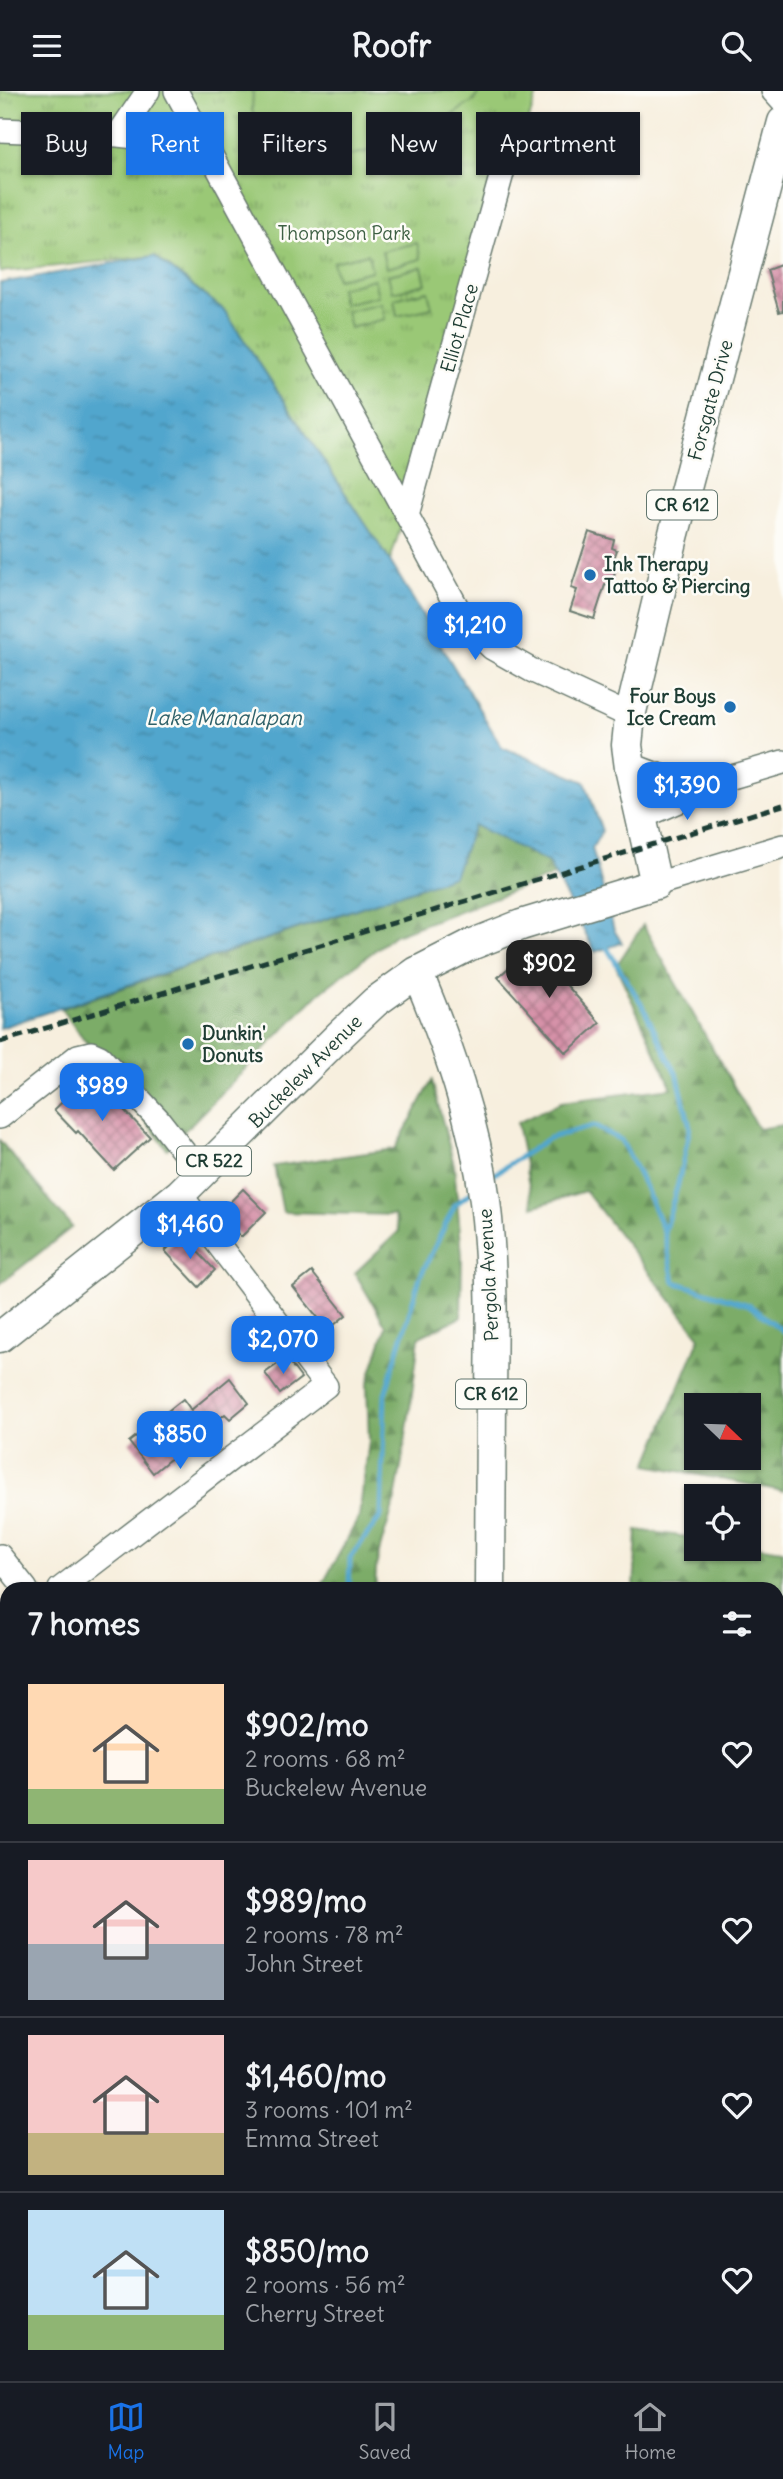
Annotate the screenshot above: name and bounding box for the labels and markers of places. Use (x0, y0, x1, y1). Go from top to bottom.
place label: Ink Therapy Tattoo & Piercing (604, 552, 750, 598)
marker: Ink Therapy Tattoo & Piercing (582, 567, 598, 583)
pin: $1,210 (418, 603, 532, 662)
place label: Four Boys Ice Cream (627, 684, 716, 730)
marker: Four Boys Ice Cream (722, 699, 738, 715)
pin: $1,390 (630, 763, 744, 822)
pin: $902 (508, 941, 590, 1000)
place label: Dunkin' Donuts (202, 1021, 266, 1067)
marker: Dunkin' Donuts (180, 1036, 196, 1052)
pin: $989 (61, 1063, 143, 1123)
pin: $1,460 (133, 1201, 247, 1261)
pin: $2,070 (226, 1317, 340, 1376)
pin: $850 (139, 1411, 221, 1471)

